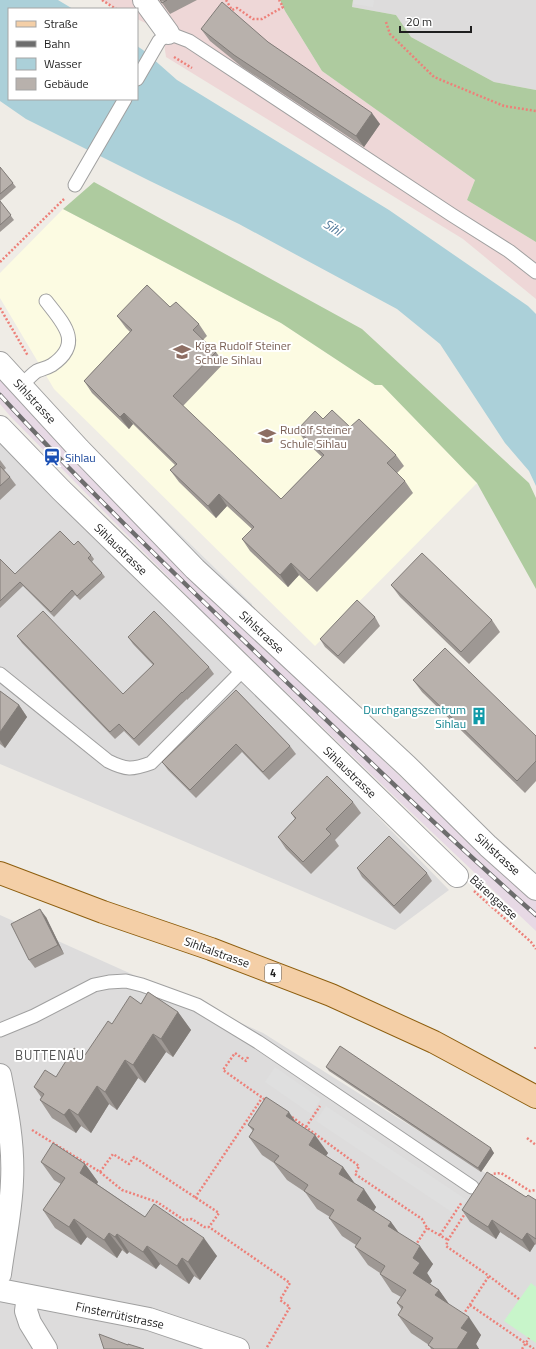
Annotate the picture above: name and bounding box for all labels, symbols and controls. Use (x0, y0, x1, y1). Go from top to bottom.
legend (8, 8, 138, 100)
scale bar (400, 8, 471, 34)
text: 20 m (406, 12, 432, 31)
text: Straße (44, 14, 78, 33)
text: Bahn (44, 34, 70, 53)
text: Wasser (44, 54, 82, 73)
text: Gebäude (44, 74, 89, 93)
water label: Sihl (320, 214, 348, 242)
place label: Kiga Rudolf Steiner Schule Sihlau (195, 336, 291, 369)
school or university icon: Kiga Rudolf Steiner Schule Sihlau (172, 342, 192, 362)
street label: Sihlstrasse (9, 374, 61, 428)
place label: Rudolf Steiner Schule Sihlau (280, 420, 352, 453)
school or university icon: Rudolf Steiner Schule Sihlau (257, 426, 277, 446)
station icon: Sihlau (42, 447, 62, 467)
place label: Sihlau (65, 448, 96, 467)
street label: Sihlaustrasse (90, 519, 152, 579)
street label: Sihlstrasse (235, 606, 289, 658)
place label: Durchgangszentrum Sihlau (363, 700, 466, 733)
building icon: Durchgangszentrum Sihlau (469, 706, 489, 726)
street label: Sihlaustrasse (319, 742, 381, 802)
street label: Sihlstrasse (471, 828, 525, 880)
street label: Bärengasse (466, 870, 522, 924)
street label: Sihltalstrasse (182, 931, 252, 973)
road number: 4 (265, 964, 281, 982)
district label: BUTTENAU (15, 1045, 85, 1065)
street label: Finsterrütistrasse (74, 1296, 166, 1334)

